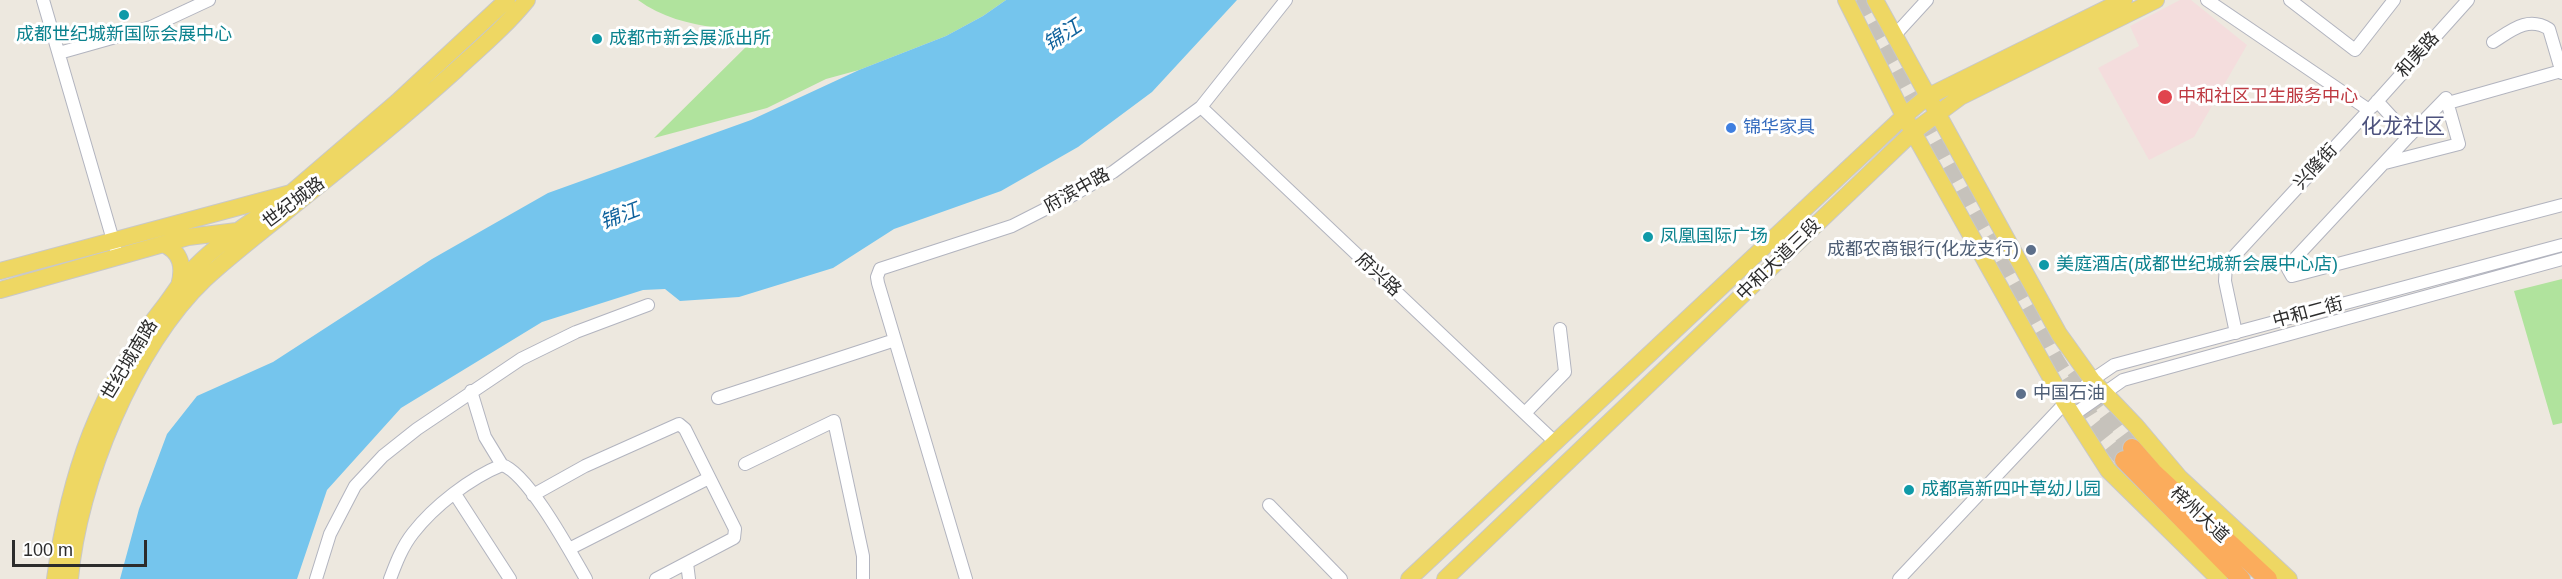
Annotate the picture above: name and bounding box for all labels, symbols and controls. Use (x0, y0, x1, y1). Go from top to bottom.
marker: 成都世纪城新国际会展中心 (117, 8, 131, 22)
water label: 锦江 (1040, 15, 1086, 57)
place label: 成都世纪城新国际会展中心 (16, 24, 232, 46)
place label: 成都市新会展派出所 (609, 28, 771, 50)
street label: 和美路 (2392, 28, 2444, 82)
marker: 成都市新会展派出所 (590, 32, 604, 46)
place label: 中和社区卫生服务中心 (2178, 86, 2358, 108)
marker: 中和社区卫生服务中心 (2156, 88, 2174, 106)
district label: 化龙社区 (2361, 114, 2445, 140)
place label: 锦华家具 (1743, 117, 1815, 139)
marker: 锦华家具 (1724, 121, 1738, 135)
street label: 兴隆街 (2290, 140, 2342, 194)
street label: 府滨中路 (1040, 164, 1114, 218)
street label: 世纪城路 (259, 173, 329, 233)
water label: 锦江 (597, 199, 643, 235)
street label: 中和大道三段 (1733, 215, 1825, 305)
place label: 凤凰国际广场 (1660, 226, 1768, 248)
marker: 凤凰国际广场 (1641, 230, 1655, 244)
place label: 成都农商银行(化龙支行) (1827, 239, 2019, 261)
marker: 成都农商银行(化龙支行) (2024, 243, 2038, 257)
street label: 府兴路 (1351, 249, 1405, 301)
place label: 美庭酒店(成都世纪城新会展中心店) (2056, 254, 2338, 276)
marker: 美庭酒店(成都世纪城新会展中心店) (2037, 258, 2051, 272)
street label: 中和二街 (2270, 293, 2346, 333)
street label: 世纪城南路 (98, 316, 162, 404)
place label: 中国石油 (2033, 383, 2105, 405)
marker: 中国石油 (2014, 387, 2028, 401)
place label: 成都高新四叶草幼儿园 (1921, 479, 2101, 501)
marker: 成都高新四叶草幼儿园 (1902, 483, 1916, 497)
street label: 梓州大道 (2165, 483, 2233, 547)
scale bar (15, 528, 150, 566)
text: 100 m (23, 540, 73, 560)

